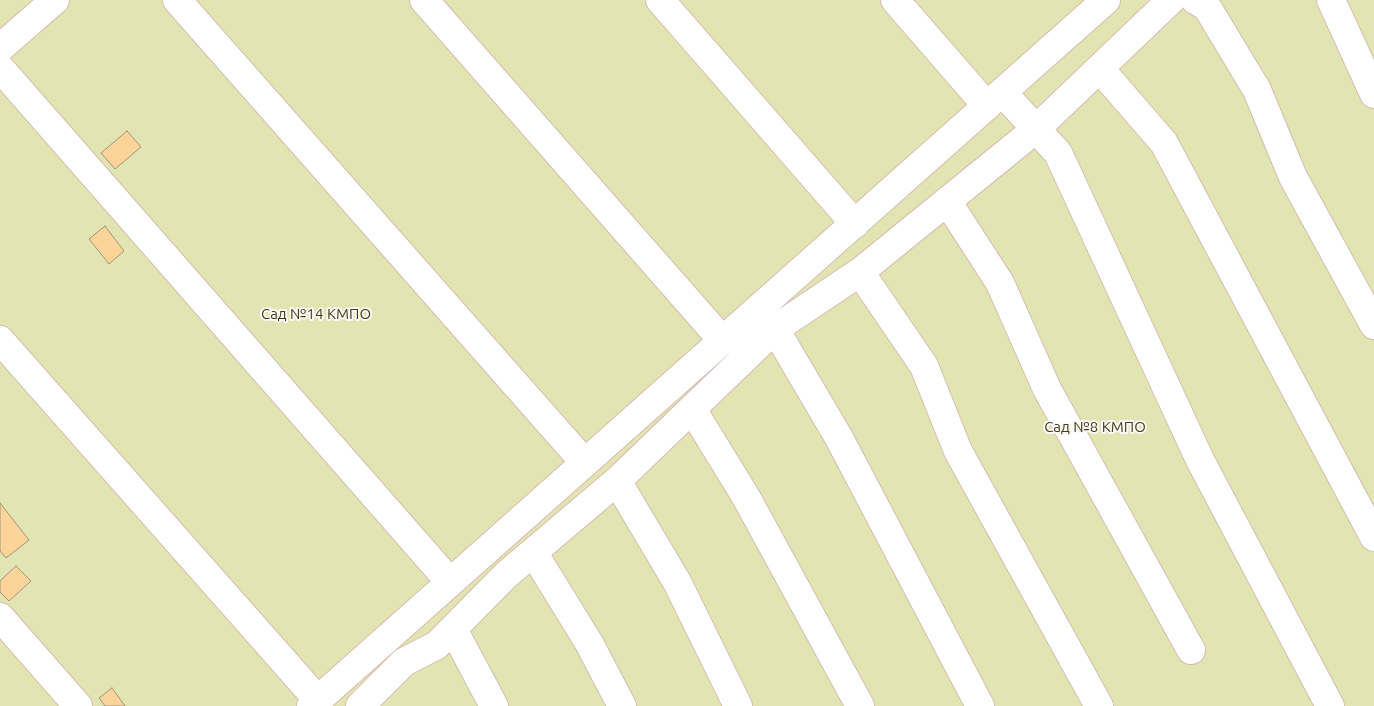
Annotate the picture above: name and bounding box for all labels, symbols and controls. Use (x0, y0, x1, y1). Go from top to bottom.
park label: Сад №14 КМПО (261, 305, 371, 323)
park label: Сад №8 КМПО (1044, 418, 1146, 436)

